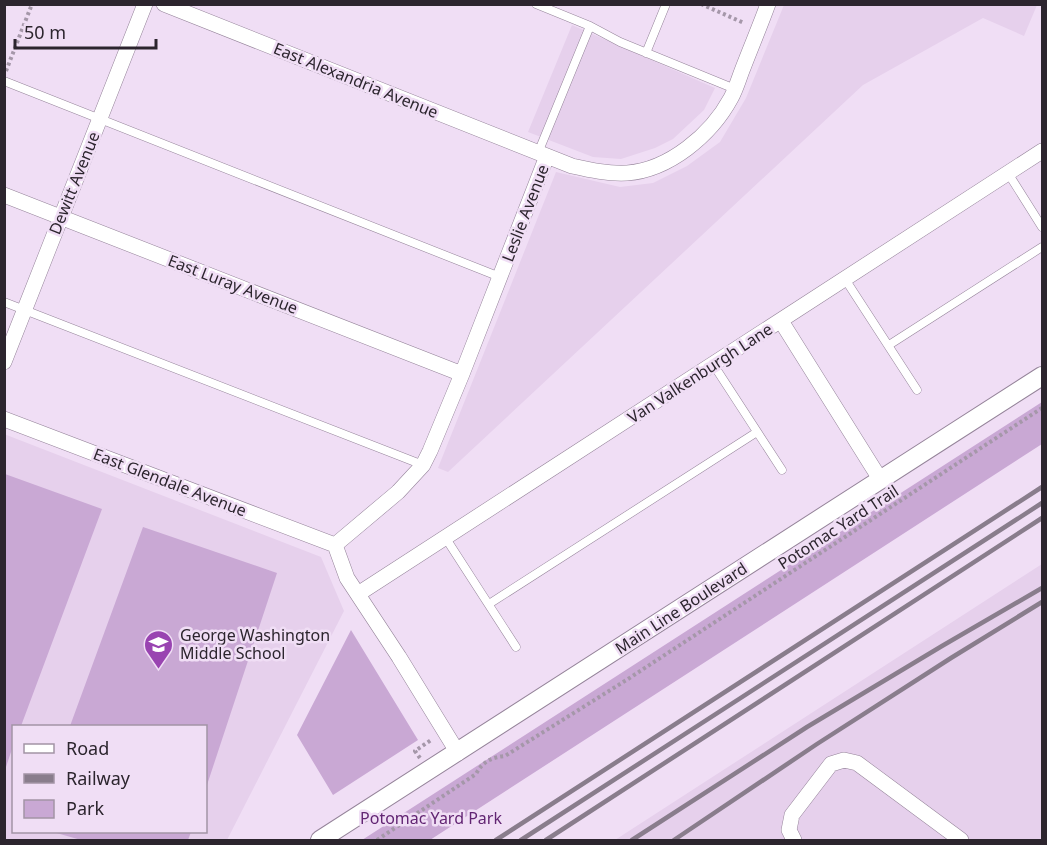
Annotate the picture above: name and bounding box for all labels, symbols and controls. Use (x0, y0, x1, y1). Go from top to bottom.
scale bar (15, 12, 156, 50)
text: 50 m (24, 20, 66, 44)
street label: East Alexandria Avenue (270, 37, 442, 123)
street label: Dewitt Avenue (43, 128, 105, 238)
street label: Leslie Avenue (496, 161, 554, 265)
street label: East Luray Avenue (165, 249, 301, 319)
street label: Van Valkenburgh Lane (623, 318, 777, 428)
street label: East Glendale Avenue (90, 443, 250, 521)
street label: Potomac Yard Trail (773, 480, 903, 574)
street label: Main Line Boulevard (611, 557, 751, 659)
place label: George Washington Middle School (180, 624, 330, 664)
school or university icon: George Washington Middle School (143, 628, 175, 670)
legend (12, 725, 207, 833)
text: Road (66, 736, 109, 760)
text: Railway (66, 766, 131, 790)
text: Park (66, 796, 104, 820)
park label: Potomac Yard Park (360, 807, 502, 829)

